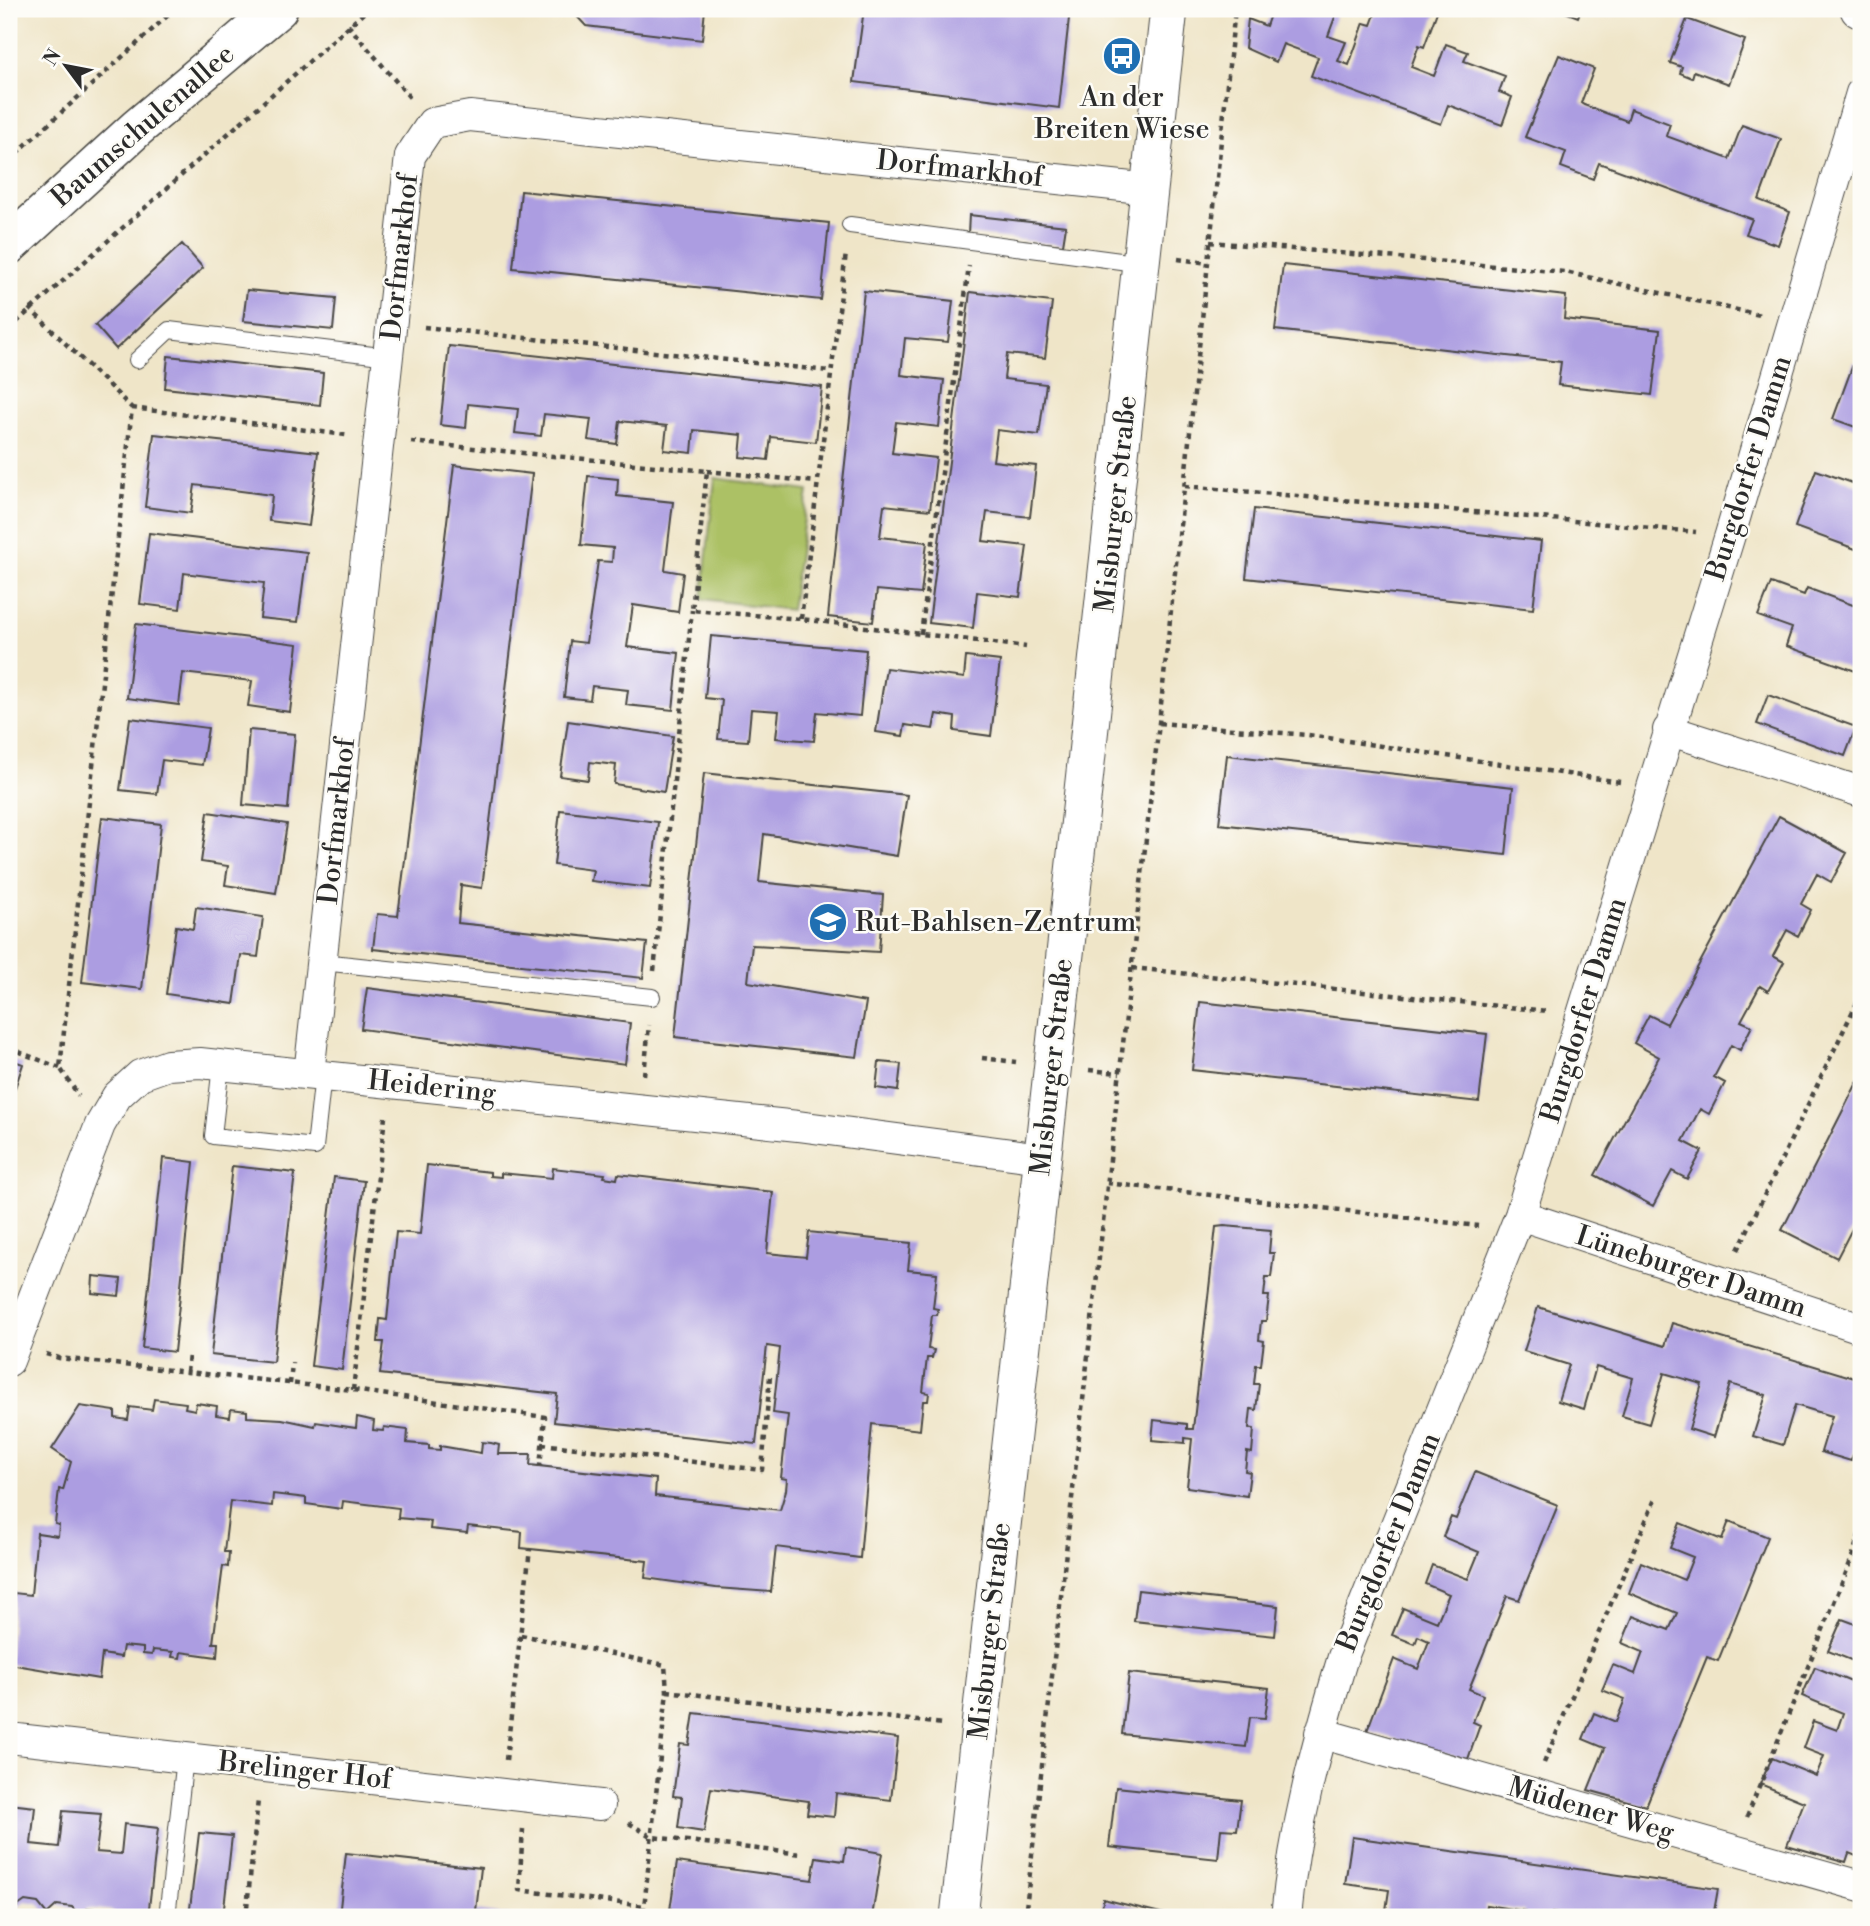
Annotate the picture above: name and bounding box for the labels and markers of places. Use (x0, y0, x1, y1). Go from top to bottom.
bus stop icon: An der Breiten Wiese (1101, 35, 1143, 77)
place label: An der Breiten Wiese (1033, 80, 1210, 147)
school or university icon: Rut-Bahlsen-Zentrum (807, 901, 849, 943)
place label: Rut-Bahlsen-Zentrum (855, 905, 1136, 940)

